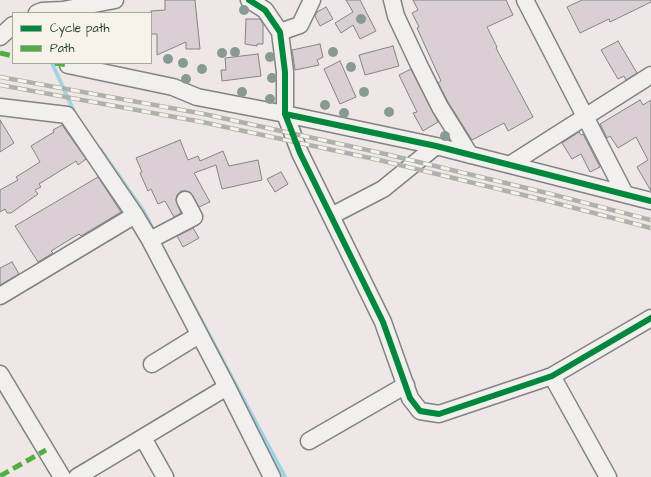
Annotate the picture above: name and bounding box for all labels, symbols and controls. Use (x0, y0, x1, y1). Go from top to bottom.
legend (12, 12, 152, 64)
text: Cycle path (50, 20, 109, 37)
text: Path (50, 40, 75, 57)

